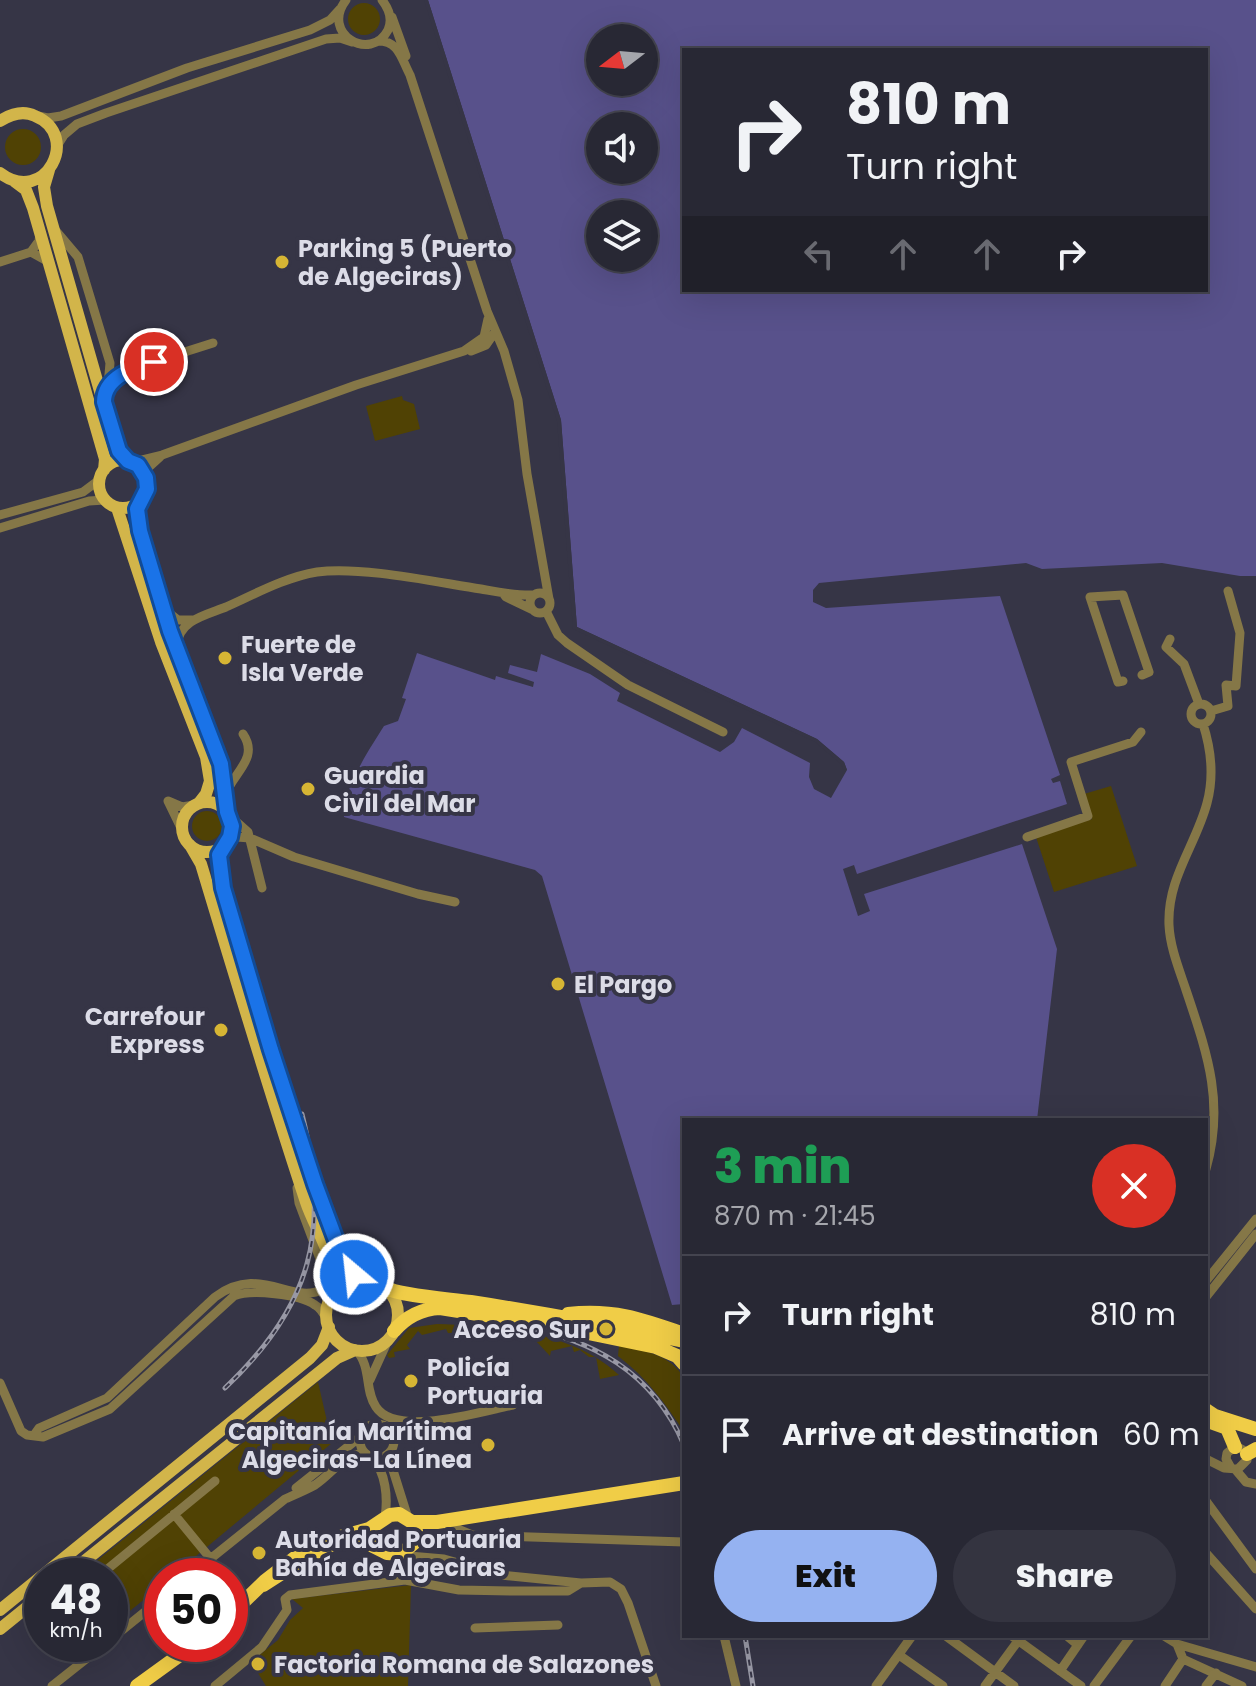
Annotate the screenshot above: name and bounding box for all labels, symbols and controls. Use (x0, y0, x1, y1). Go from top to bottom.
north arrow (586, 24, 658, 96)
map controls (586, 24, 658, 272)
text: 810 m (846, 65, 1011, 144)
icon: right (714, 80, 818, 184)
button: sound (586, 112, 658, 184)
text: Turn right (846, 141, 1017, 192)
button: layers (586, 200, 658, 272)
place label: Parking 5 (Puerto de Algeciras) (298, 232, 512, 293)
icon: left (797, 232, 841, 276)
icon: ahead (881, 232, 925, 276)
icon: ahead (965, 232, 1009, 276)
icon: right (1049, 232, 1093, 276)
marker: Parking 5 (Puerto de Algeciras) (273, 253, 291, 271)
pin (120, 328, 188, 396)
icon: arrive (132, 340, 176, 384)
place label: Fuerte de Isla Verde (241, 628, 364, 689)
marker: Fuerte de Isla Verde (216, 649, 234, 667)
place label: Guardia Civil del Mar (324, 759, 476, 820)
marker: Guardia Civil del Mar (299, 780, 317, 798)
place label: El Pargo (574, 968, 672, 1001)
marker: El Pargo (549, 975, 567, 993)
place label: Carrefour Express (85, 1000, 205, 1061)
marker: Carrefour Express (212, 1021, 230, 1039)
text: 3 min (714, 1133, 851, 1200)
button: close (1092, 1144, 1176, 1228)
text: 870 m · 21:45 (714, 1198, 876, 1234)
position arrow (312, 1232, 396, 1316)
icon: right (714, 1293, 758, 1337)
text: Turn right (782, 1293, 934, 1336)
text: 810 m (1090, 1293, 1176, 1336)
place label: Acceso Sur (454, 1313, 590, 1346)
marker: Acceso Sur (597, 1320, 615, 1338)
place label: Policía Portuaria (427, 1351, 543, 1412)
marker: Policía Portuaria (402, 1372, 420, 1390)
icon: arrive (714, 1413, 758, 1457)
text: Arrive at destination (782, 1413, 1099, 1456)
text: 60 m (1123, 1413, 1200, 1456)
place label: Capitanía Marítima Algeciras-La Línea (228, 1415, 472, 1476)
marker: Capitanía Marítima Algeciras-La Línea (479, 1436, 497, 1454)
place label: Autoridad Portuaria Bahía de Algeciras (275, 1523, 522, 1584)
button: Exit (714, 1530, 937, 1622)
button: Share (953, 1530, 1176, 1622)
marker: Autoridad Portuaria Bahía de Algeciras (250, 1544, 268, 1562)
speed limit sign: 50 (144, 1558, 248, 1662)
text: 48 (49, 1572, 102, 1628)
text: km/h (49, 1616, 103, 1644)
place label: Factoria Romana de Salazones (274, 1648, 654, 1681)
marker: Factoria Romana de Salazones (249, 1655, 267, 1673)

